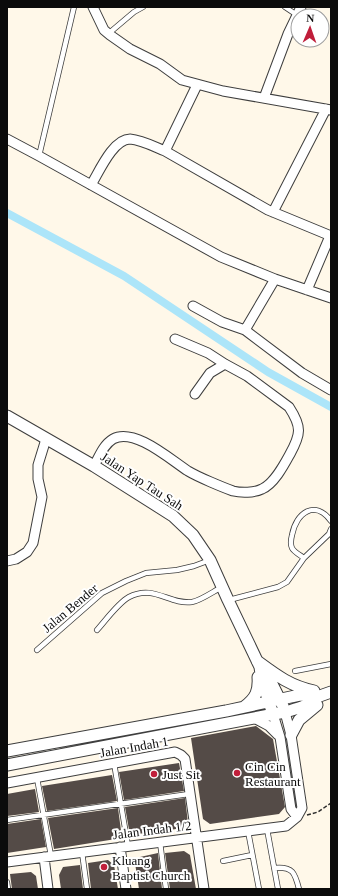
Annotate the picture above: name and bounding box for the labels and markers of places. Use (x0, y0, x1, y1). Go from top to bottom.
place label: Cin Cin Restaurant (245, 759, 301, 789)
place label: Just Sit (162, 767, 200, 782)
marker: Cin Cin Restaurant (232, 768, 242, 778)
marker: Just Sit (149, 769, 159, 779)
place label: Kluang Baptist Church (112, 853, 191, 883)
marker: Kluang Baptist Church (99, 862, 109, 872)

